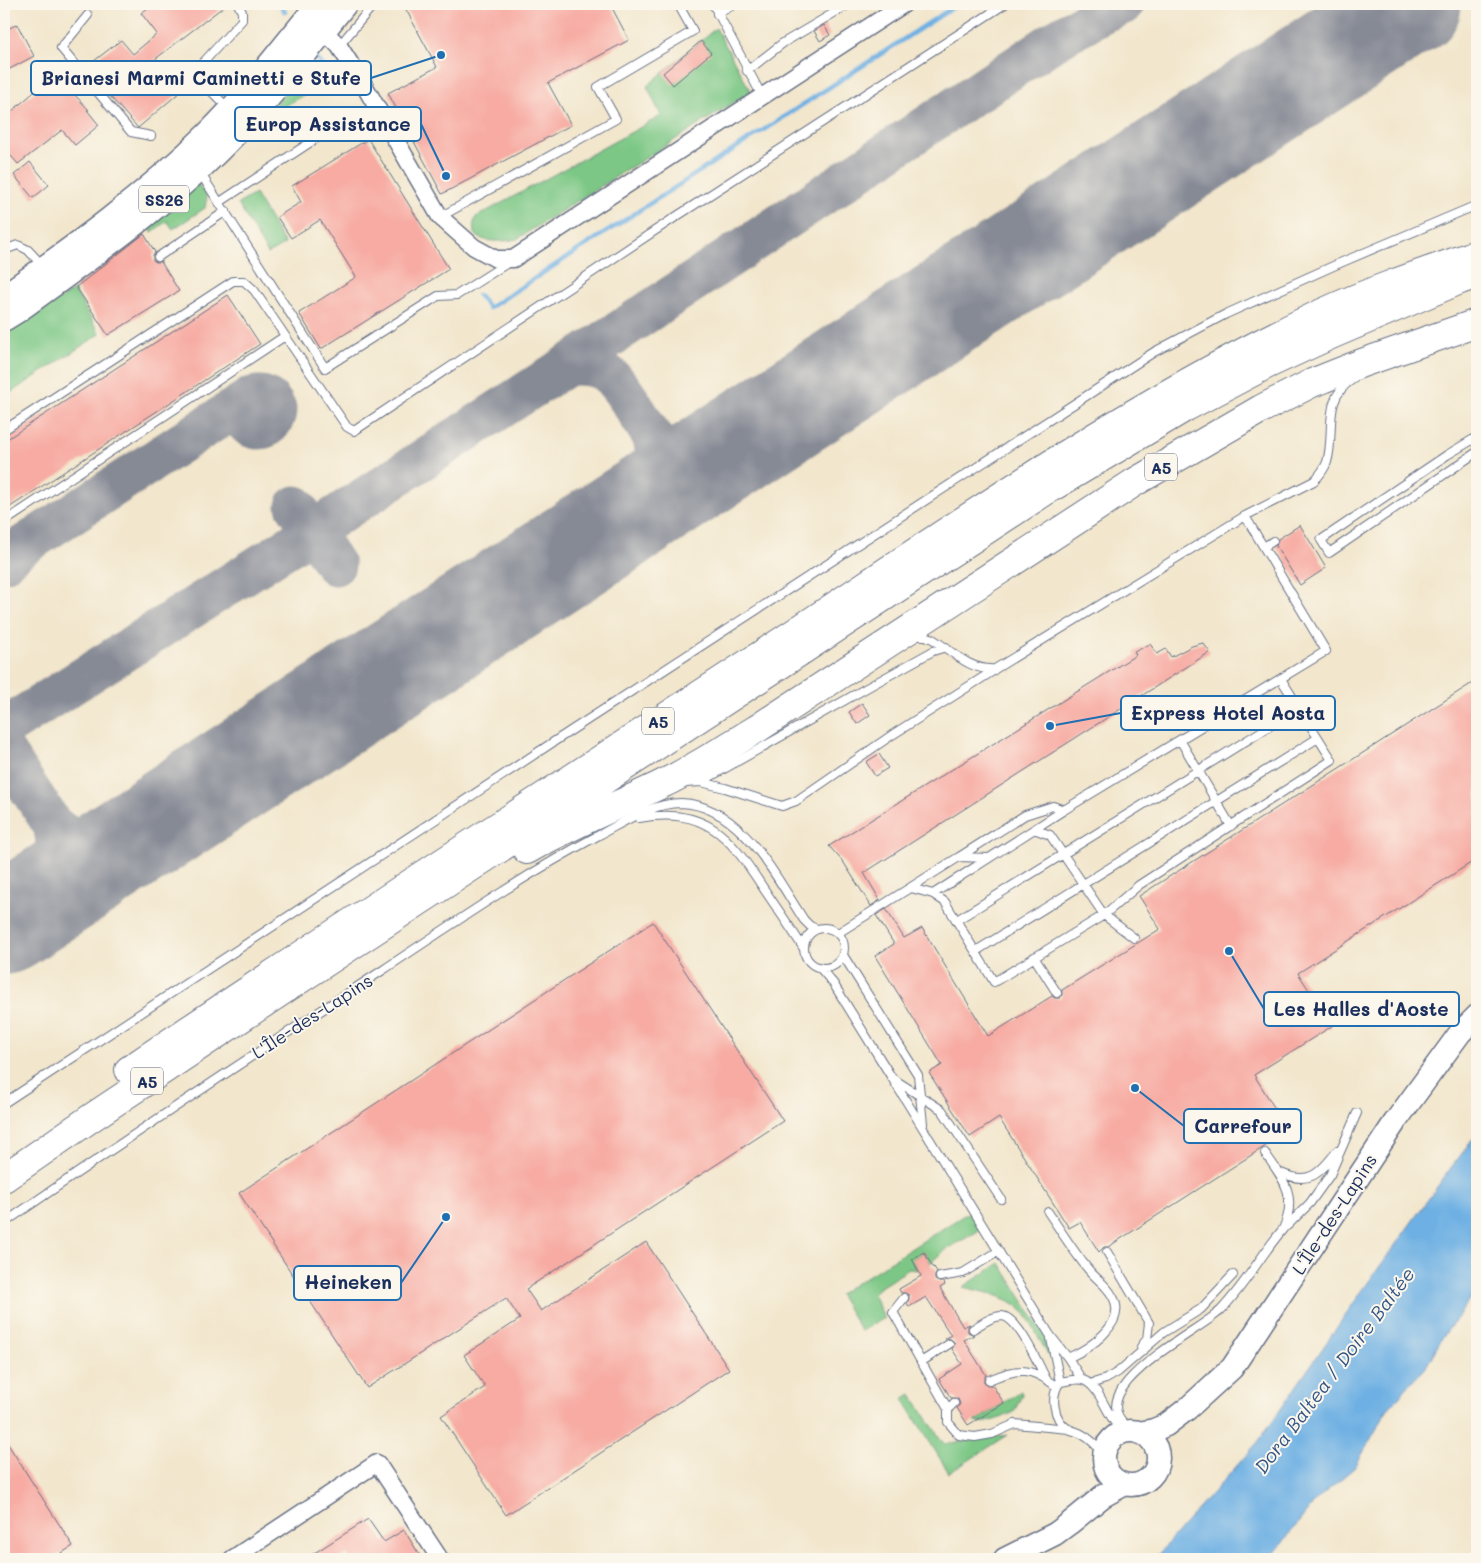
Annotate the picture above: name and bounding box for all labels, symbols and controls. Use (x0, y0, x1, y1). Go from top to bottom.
callout: Brianesi Marmi Caminetti e Stufe (31, 61, 371, 95)
text: Brianesi Marmi Caminetti e Stufe (41, 65, 361, 90)
callout: Europ Assistance (235, 107, 421, 141)
text: Europ Assistance (245, 111, 411, 136)
road number: SS26 (139, 185, 189, 212)
road number: A5 (1145, 454, 1177, 481)
callout: Express Hotel Aosta (1121, 696, 1335, 730)
text: Express Hotel Aosta (1131, 700, 1325, 725)
road number: A5 (642, 708, 674, 734)
street label: L'Île-des-Lapins (247, 968, 377, 1064)
callout: Les Halles d'Aoste (1264, 992, 1459, 1026)
text: Les Halles d'Aoste (1274, 996, 1448, 1021)
road number: A5 (131, 1068, 163, 1094)
callout: Carrefour (1184, 1109, 1301, 1143)
text: Carrefour (1194, 1113, 1292, 1138)
street label: L'Île-des-Lapins (1286, 1149, 1382, 1279)
water label: Dora Baltea / Doire Baltée (1248, 1262, 1420, 1478)
callout: Heineken (294, 1266, 401, 1300)
text: Heineken (304, 1269, 392, 1294)

